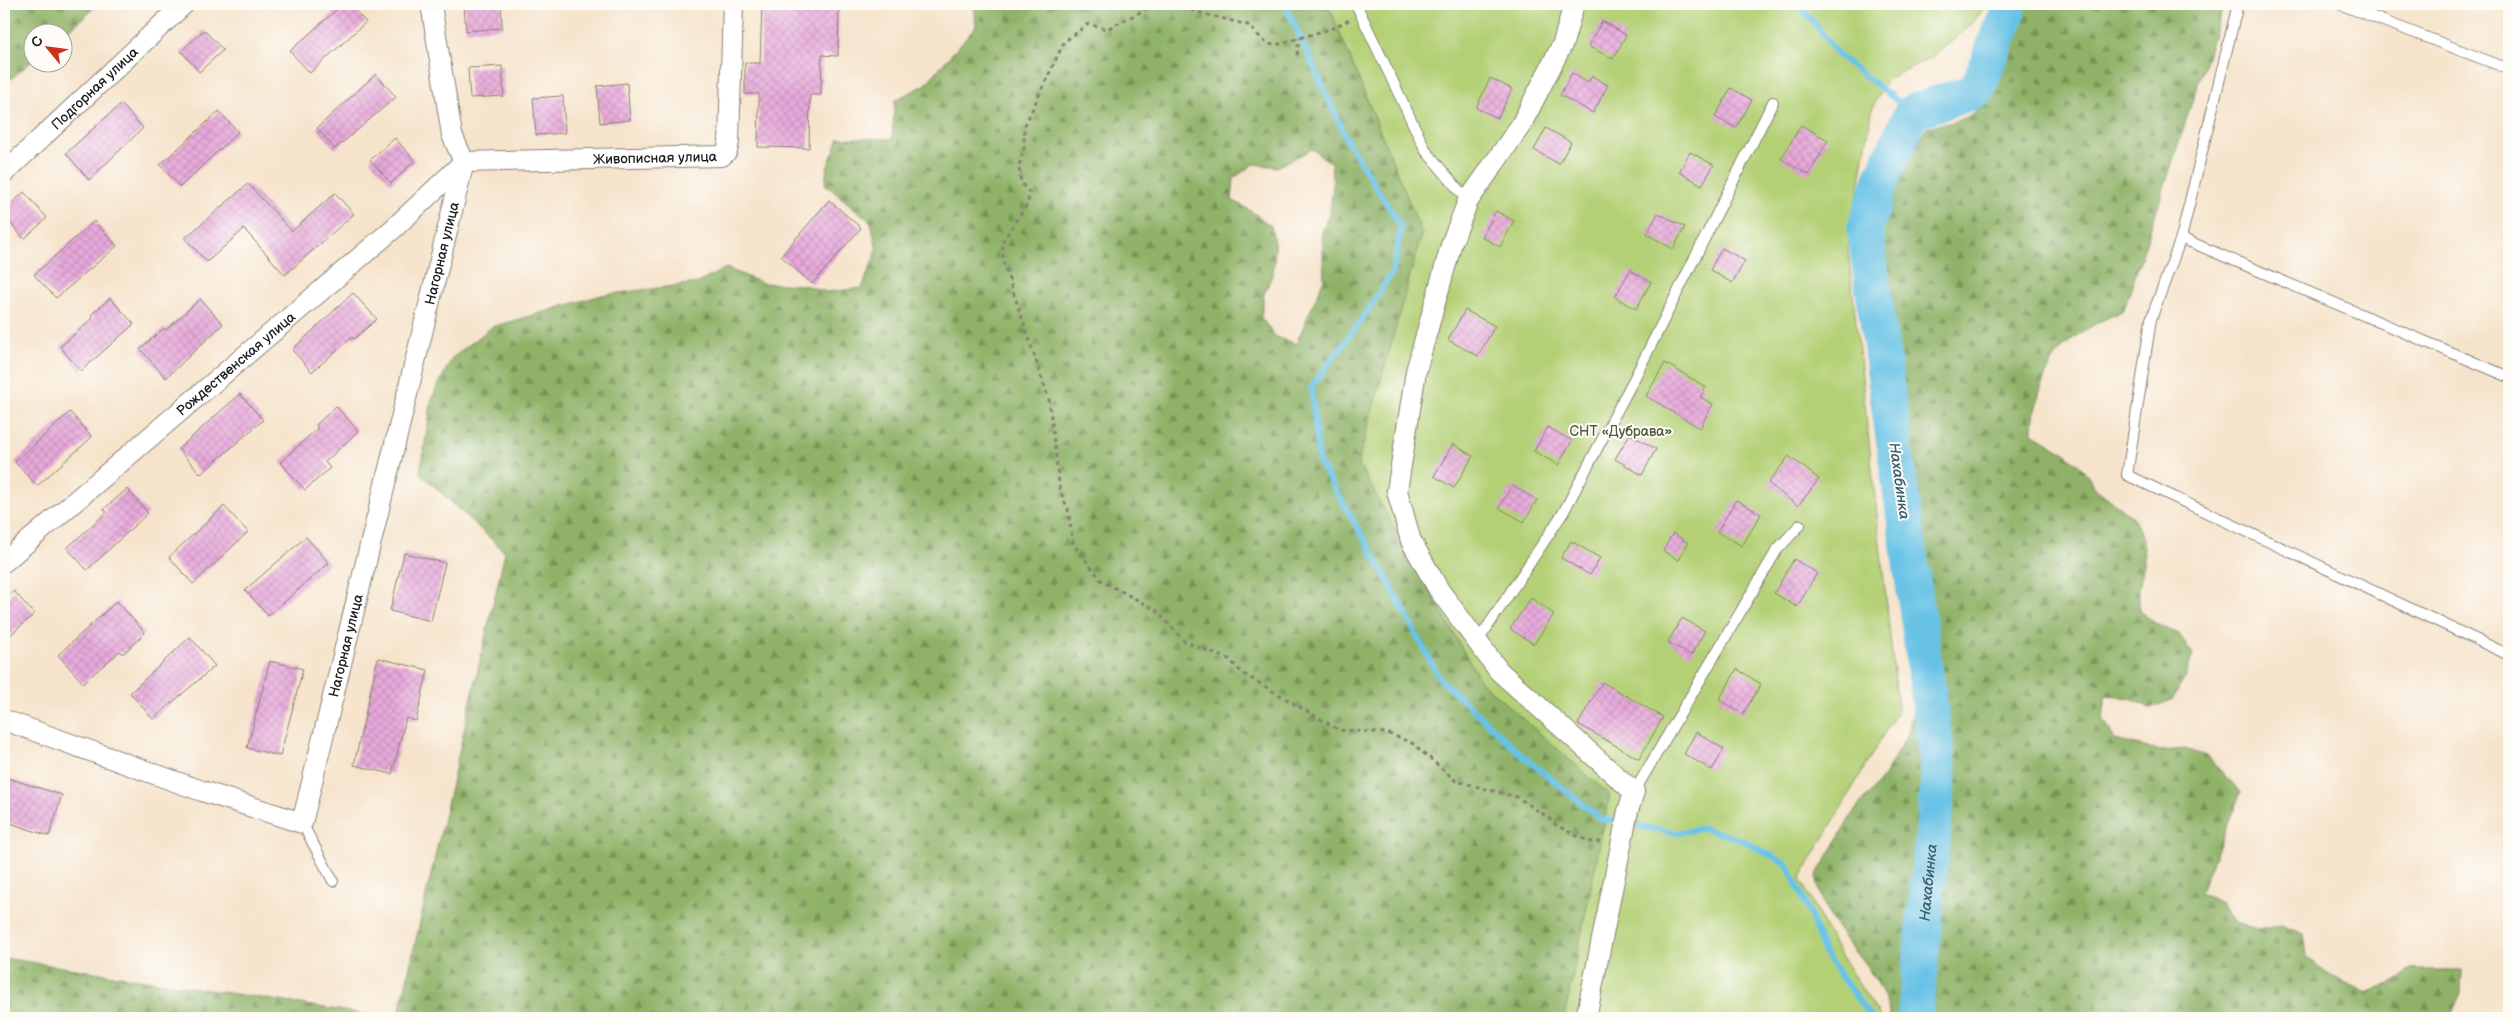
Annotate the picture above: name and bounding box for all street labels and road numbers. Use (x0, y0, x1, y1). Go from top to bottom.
street label: Подгорная улица (47, 43, 142, 133)
street label: Живописная улица (593, 148, 718, 167)
street label: Нагорная улица (421, 199, 463, 306)
street label: Рождественская улица (173, 308, 299, 419)
street label: Нагорная улица (325, 592, 366, 699)

